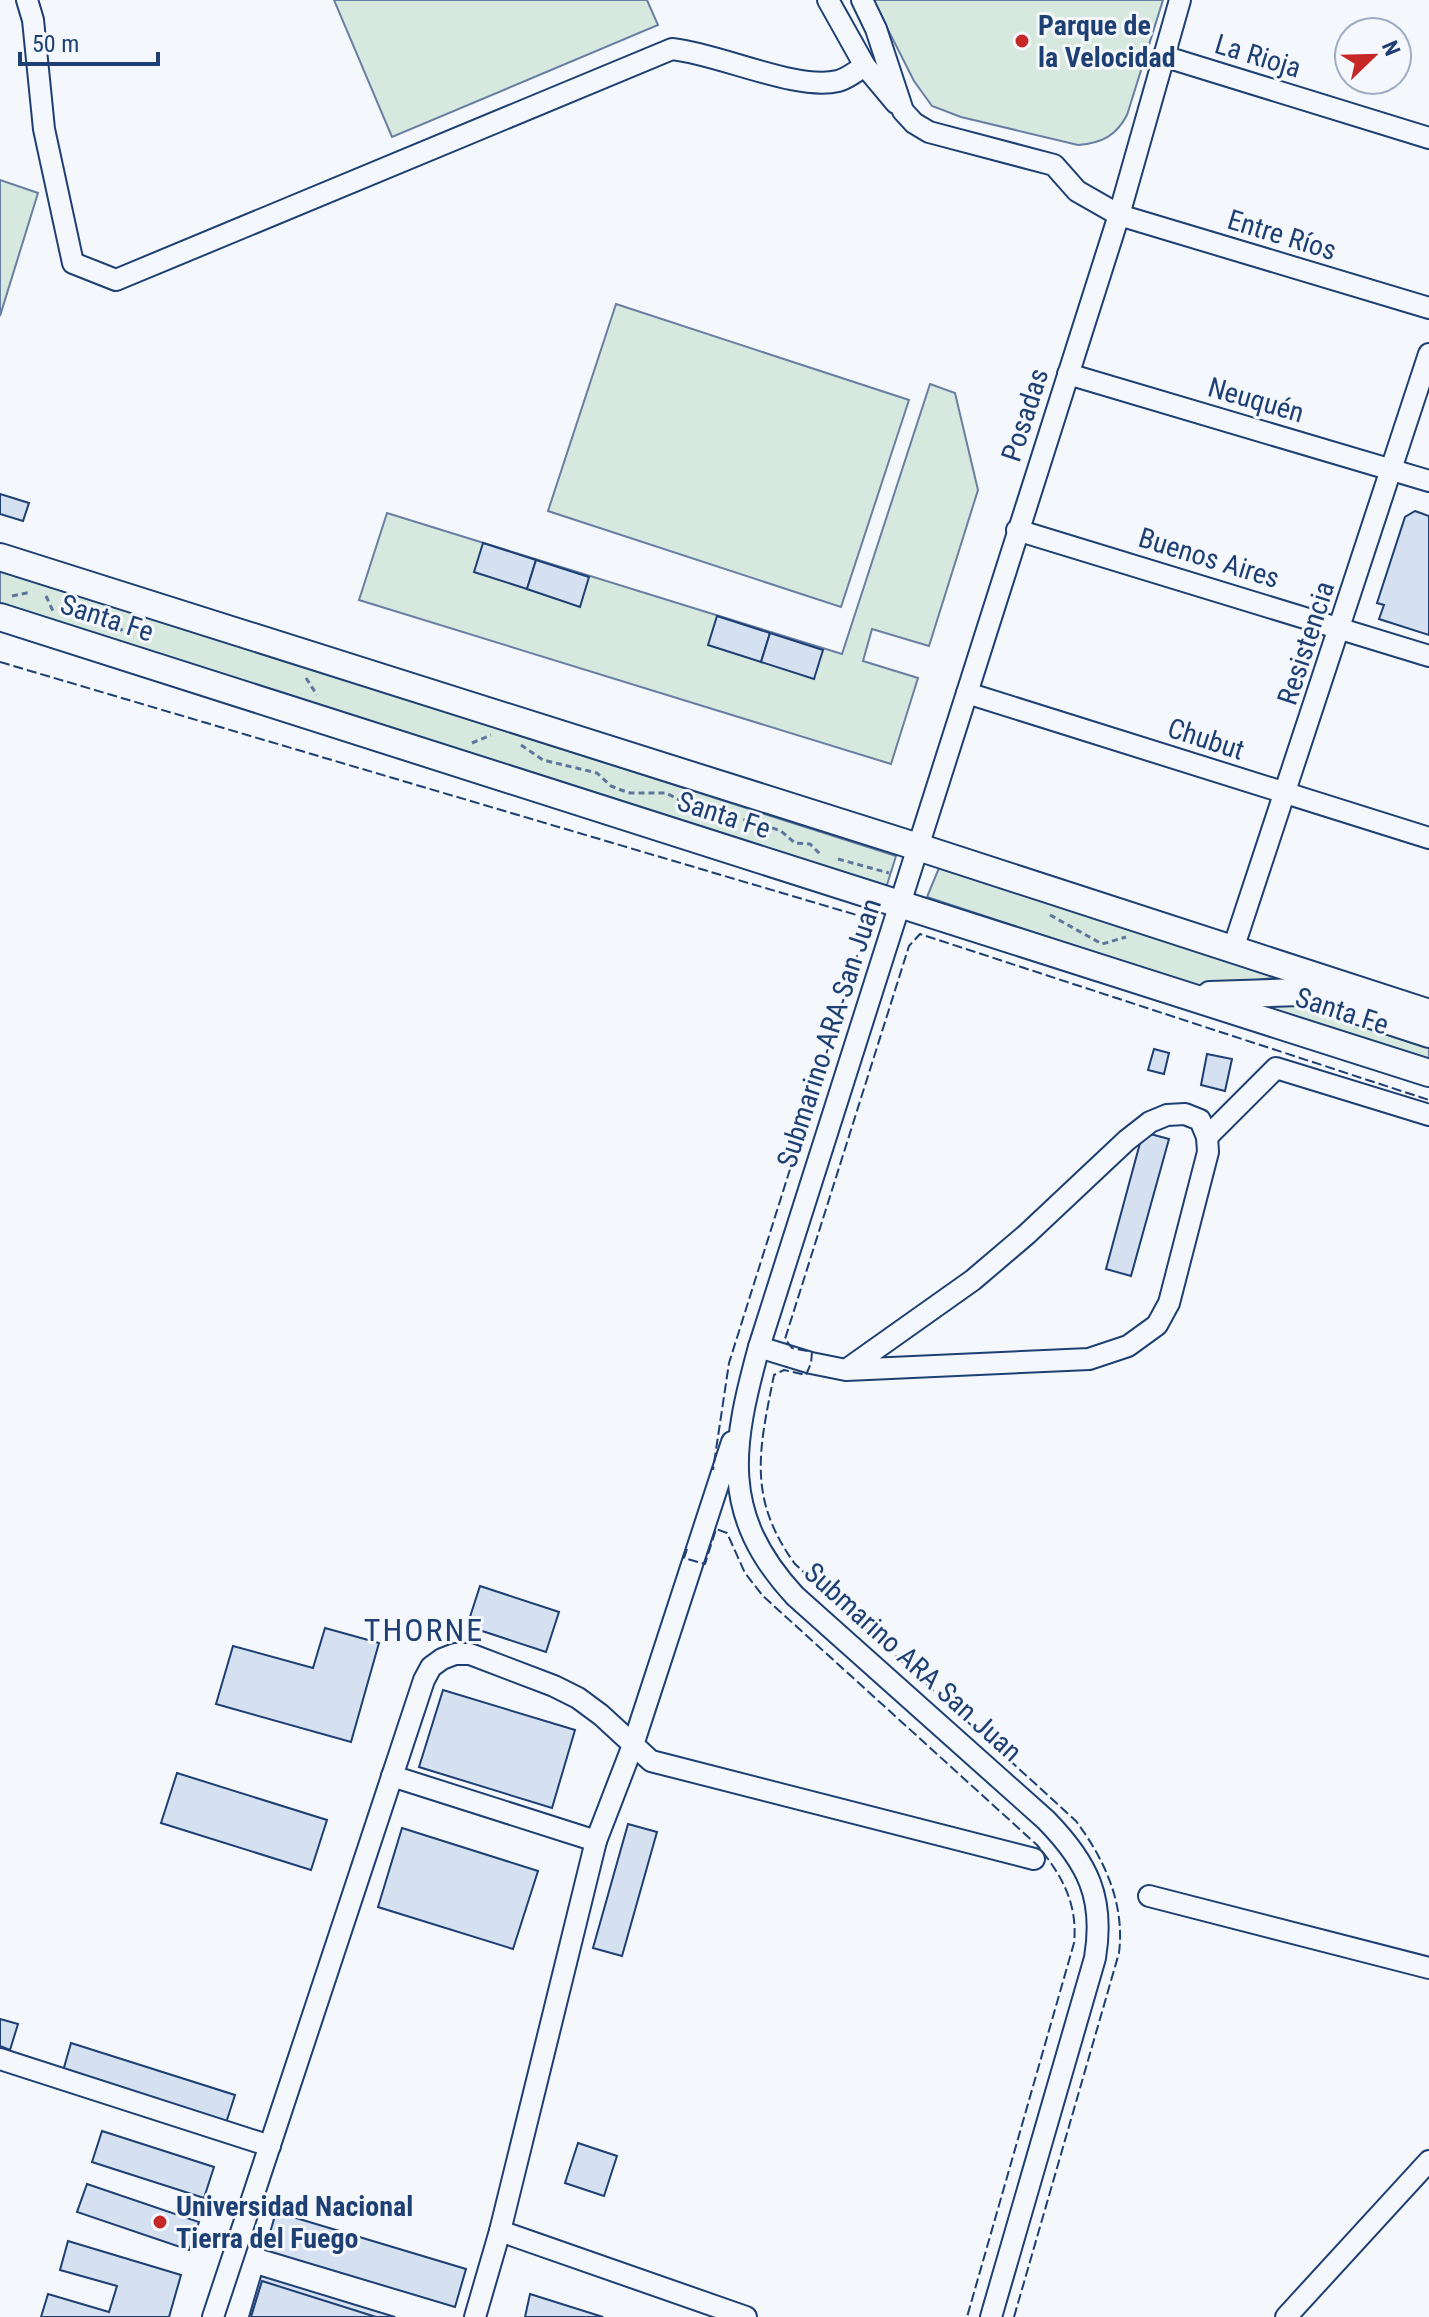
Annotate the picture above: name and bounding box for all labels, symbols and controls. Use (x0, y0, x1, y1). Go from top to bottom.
place label: Parque de la Velocidad (1038, 9, 1176, 74)
scale bar (20, 16, 158, 66)
north arrow (1333, 16, 1413, 96)
street label: La Rioja (1211, 27, 1305, 85)
text: 50 m (32, 30, 79, 58)
marker: Parque de la Velocidad (1013, 32, 1031, 50)
text: N (1377, 37, 1405, 59)
street label: Entre Ríos (1224, 203, 1340, 267)
street label: Posadas (995, 364, 1055, 466)
street label: Neuquén (1204, 371, 1308, 429)
street label: Buenos Aires (1135, 521, 1283, 595)
street label: Resistencia (1271, 577, 1341, 709)
street label: Santa Fe (56, 587, 158, 649)
street label: Chubut (1164, 711, 1248, 767)
street label: Santa Fe (673, 784, 775, 846)
street label: Submarino ARA San Juan (770, 894, 888, 1172)
street label: Santa Fe (1291, 980, 1393, 1042)
street label: Submarino ARA San Juan (798, 1556, 1028, 1768)
district label: THORNE (364, 1611, 484, 1649)
place label: Universidad Nacional Tierra del Fuego (176, 2190, 413, 2255)
marker: Universidad Nacional Tierra del Fuego (151, 2213, 169, 2231)

